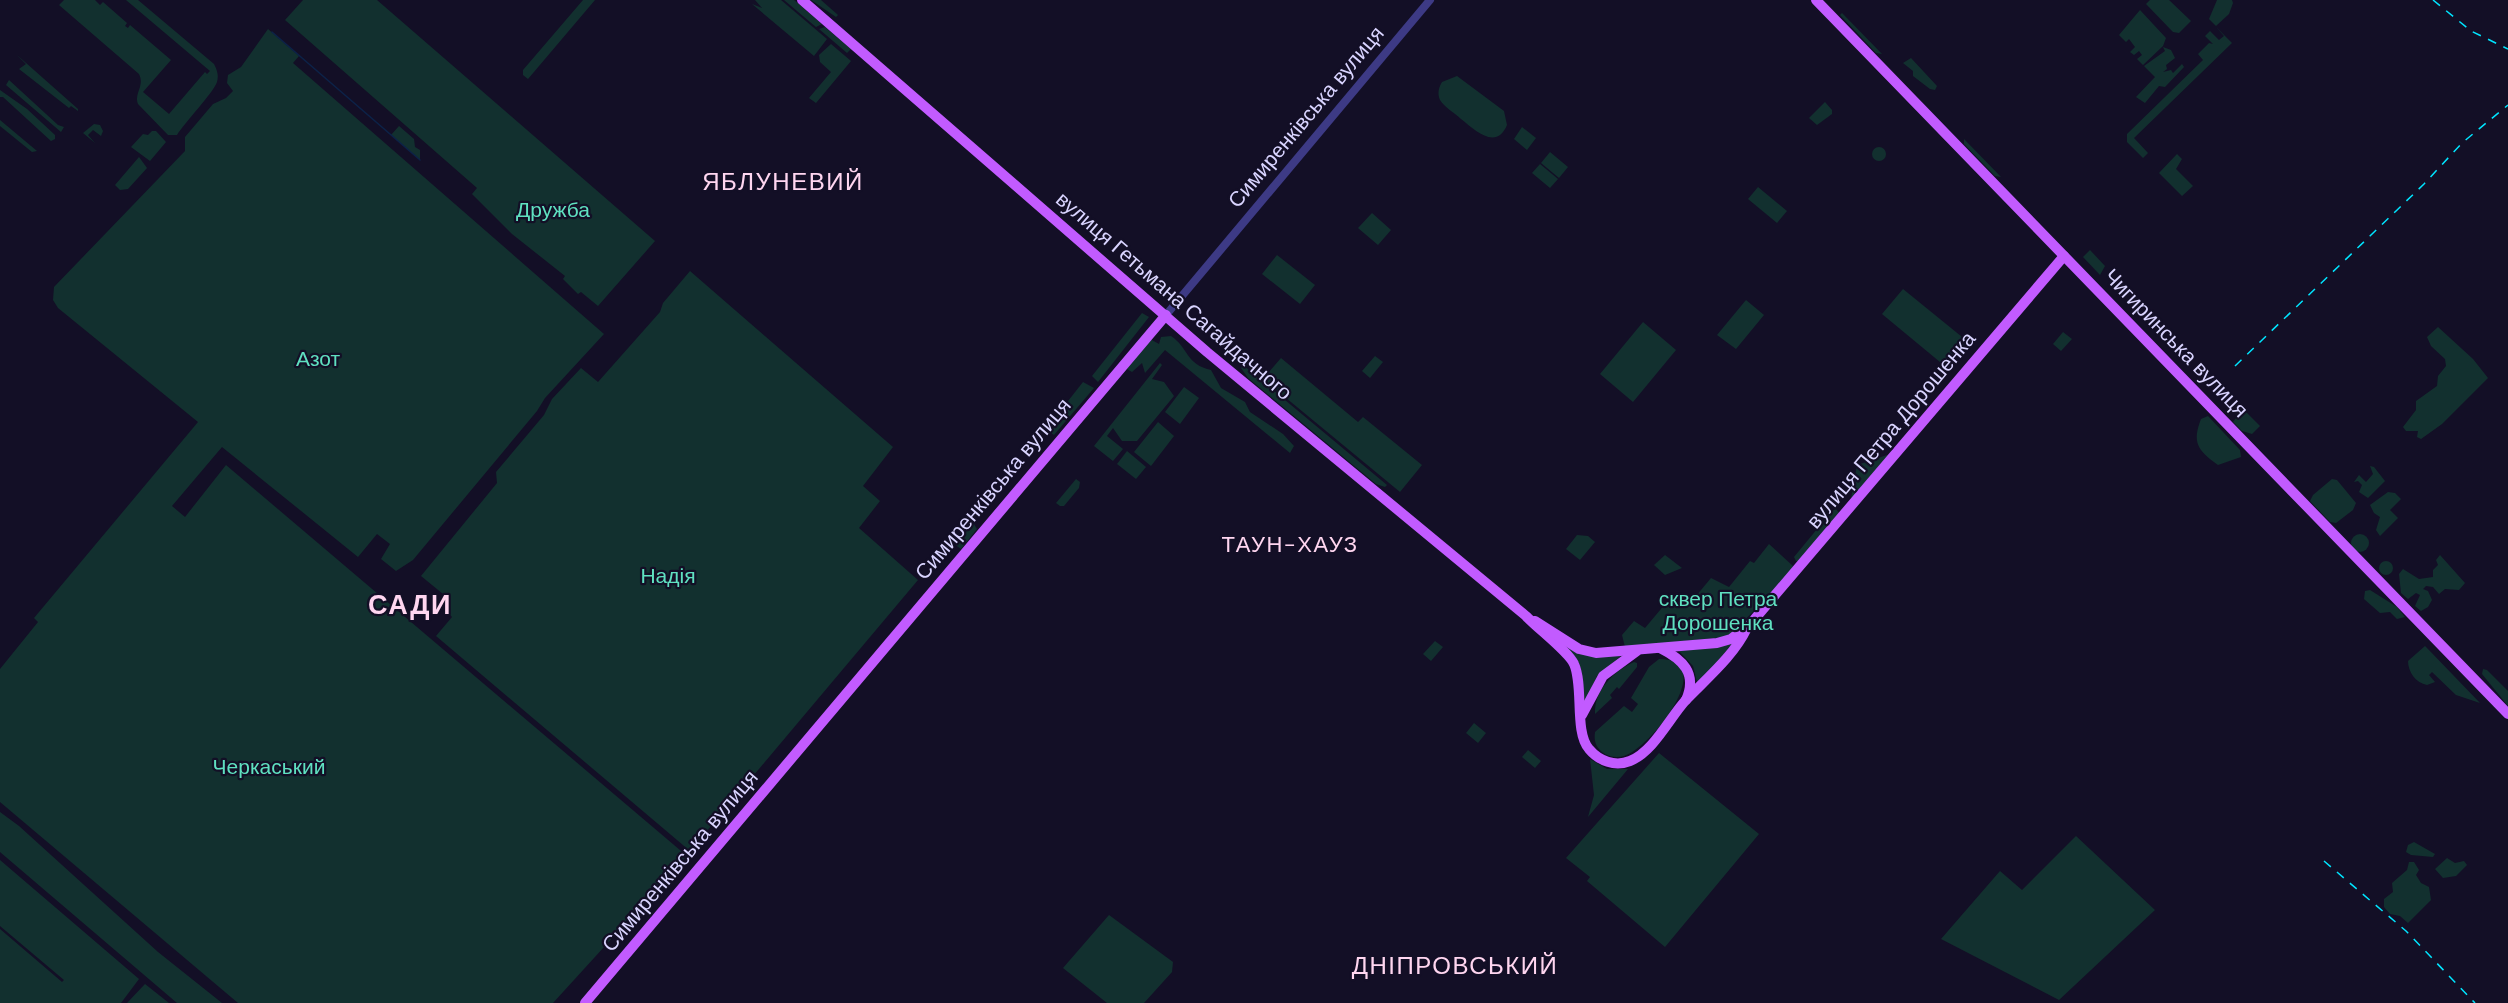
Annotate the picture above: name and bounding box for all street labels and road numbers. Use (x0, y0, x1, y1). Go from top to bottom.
street label: Симиренківська вулиця (1222, 20, 1390, 214)
street label: вулиця Гетьмана Сагайдачного (1050, 186, 1298, 406)
street label: Чигиринська вулиця (2098, 263, 2254, 423)
street label: вулиця Петра Дорошенка (1800, 325, 1982, 534)
street label: Симиренківська вулиця (909, 392, 1077, 586)
street label: Симиренківська вулиця (596, 764, 764, 958)

